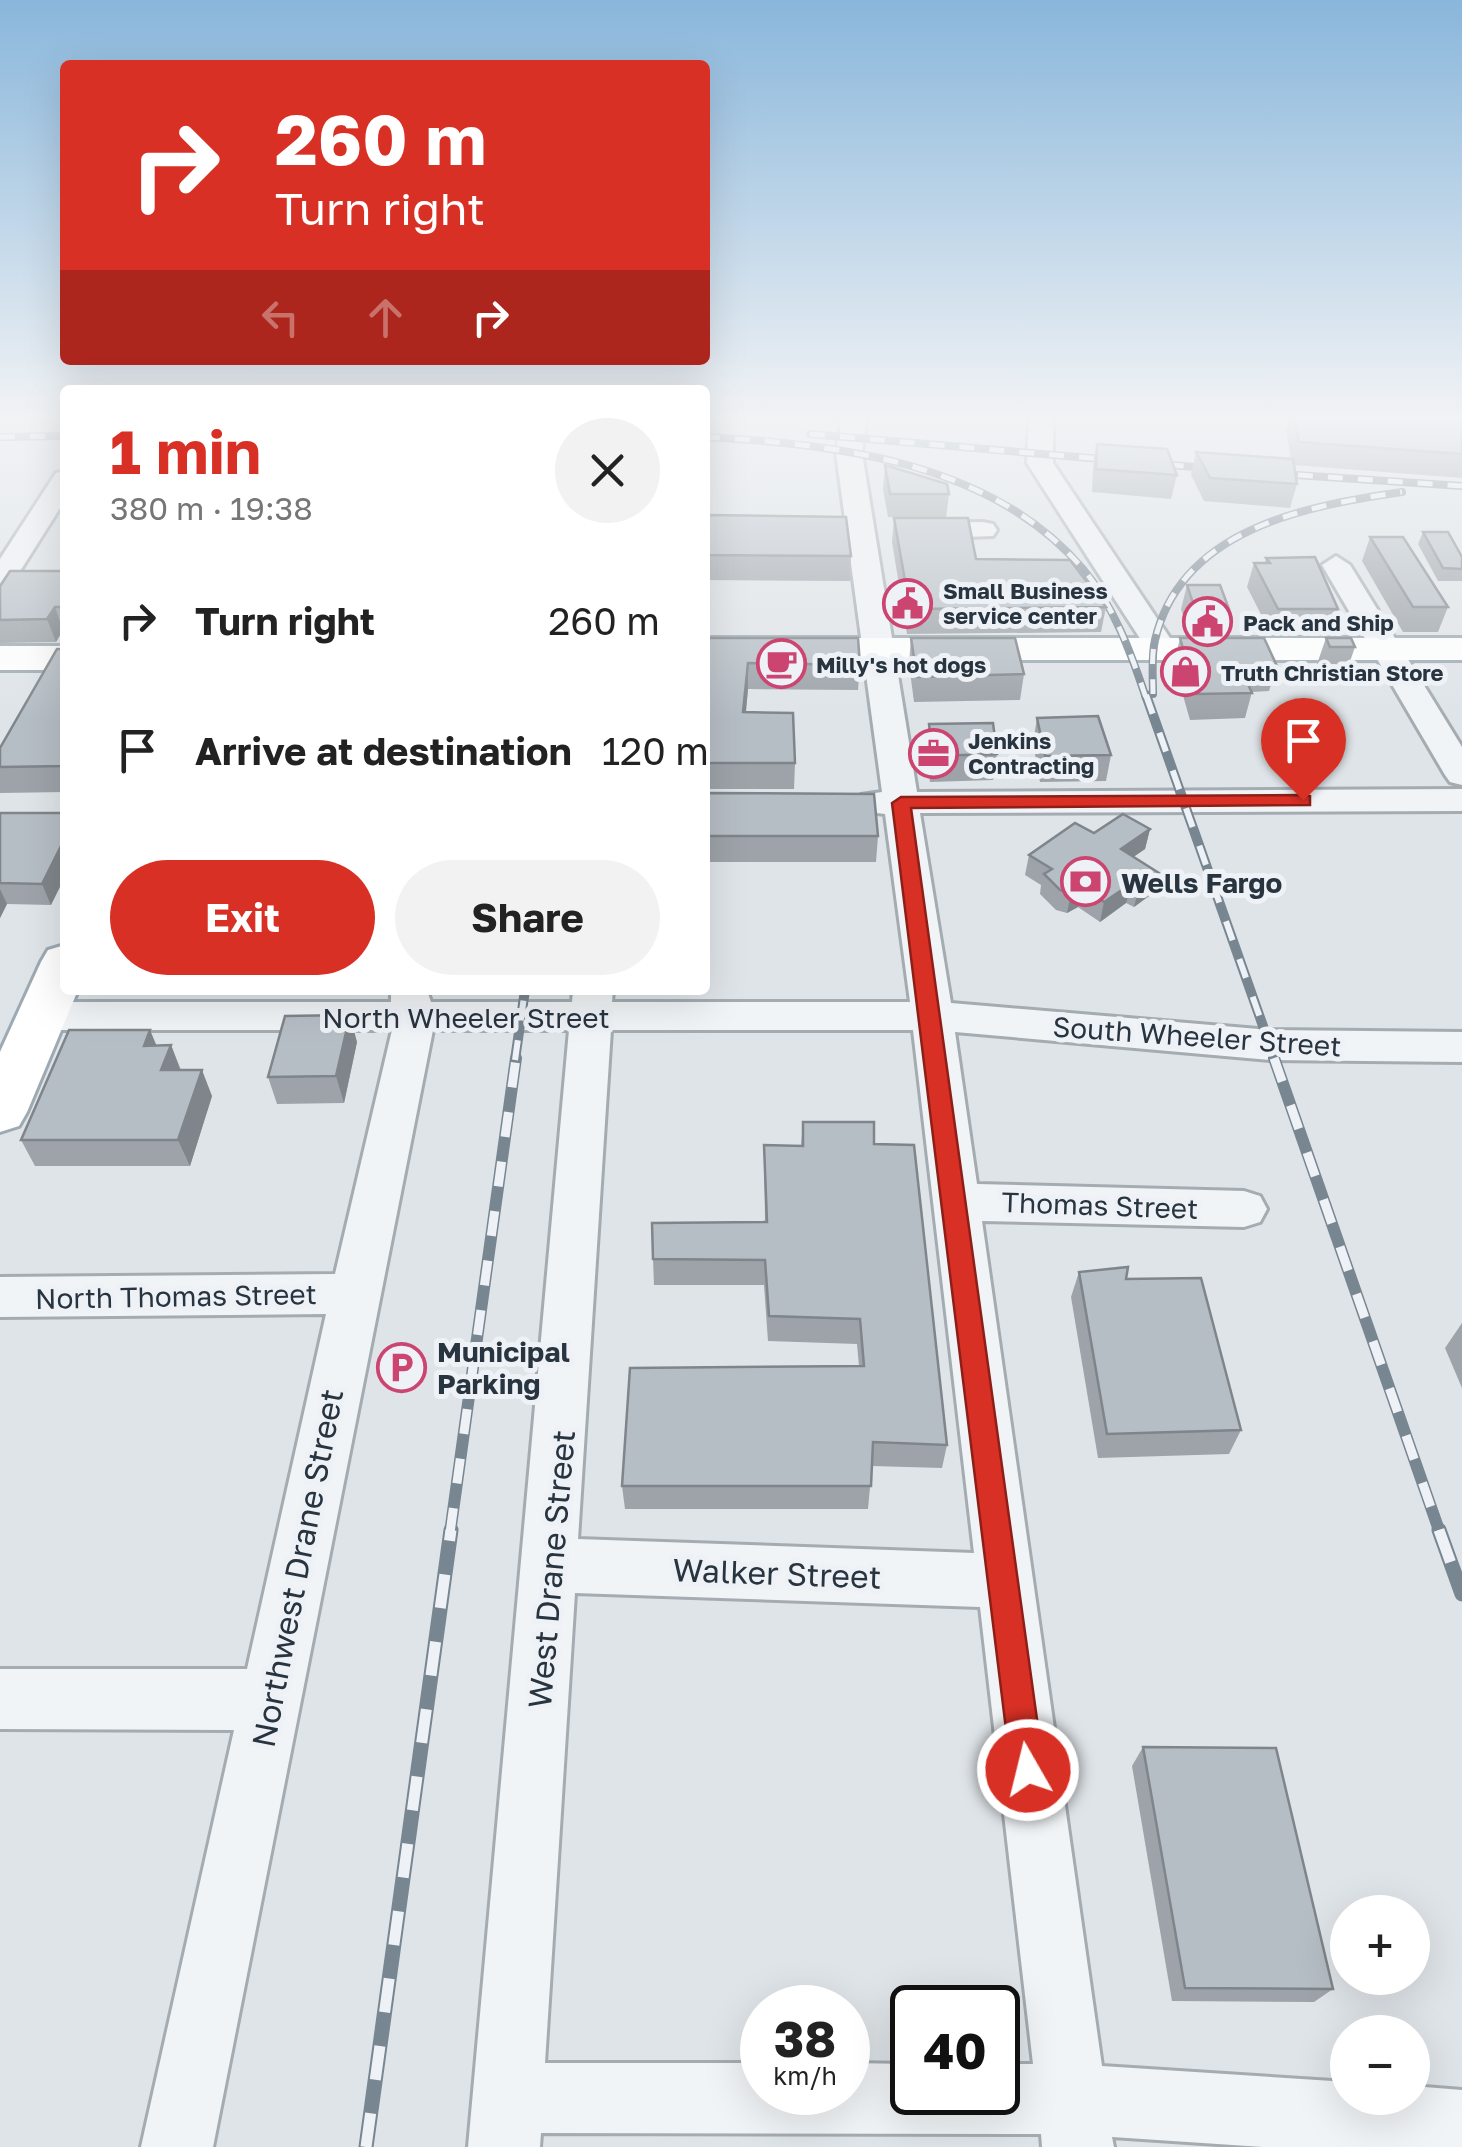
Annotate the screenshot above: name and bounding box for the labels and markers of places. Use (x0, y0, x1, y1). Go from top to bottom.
public building icon: Small Business service center (882, 577, 934, 629)
place label: Small Business service center (943, 577, 1108, 629)
public building icon: Pack and Ship (1182, 596, 1234, 648)
place label: Pack and Ship (1243, 609, 1394, 636)
cafe icon: Milly's hot dogs (755, 638, 807, 690)
shop icon: Truth Christian Store (1160, 646, 1212, 698)
place label: Milly's hot dogs (816, 651, 986, 678)
place label: Truth Christian Store (1221, 659, 1444, 686)
pin (1261, 698, 1346, 801)
office icon: Jenkins Contracting (907, 727, 959, 779)
place label: Jenkins Contracting (968, 727, 1094, 779)
bank icon: Wells Fargo (1060, 856, 1112, 908)
place label: Wells Fargo (1121, 866, 1282, 899)
place label: Municipal Parking (437, 1335, 570, 1400)
parking icon: Municipal Parking (376, 1341, 428, 1393)

